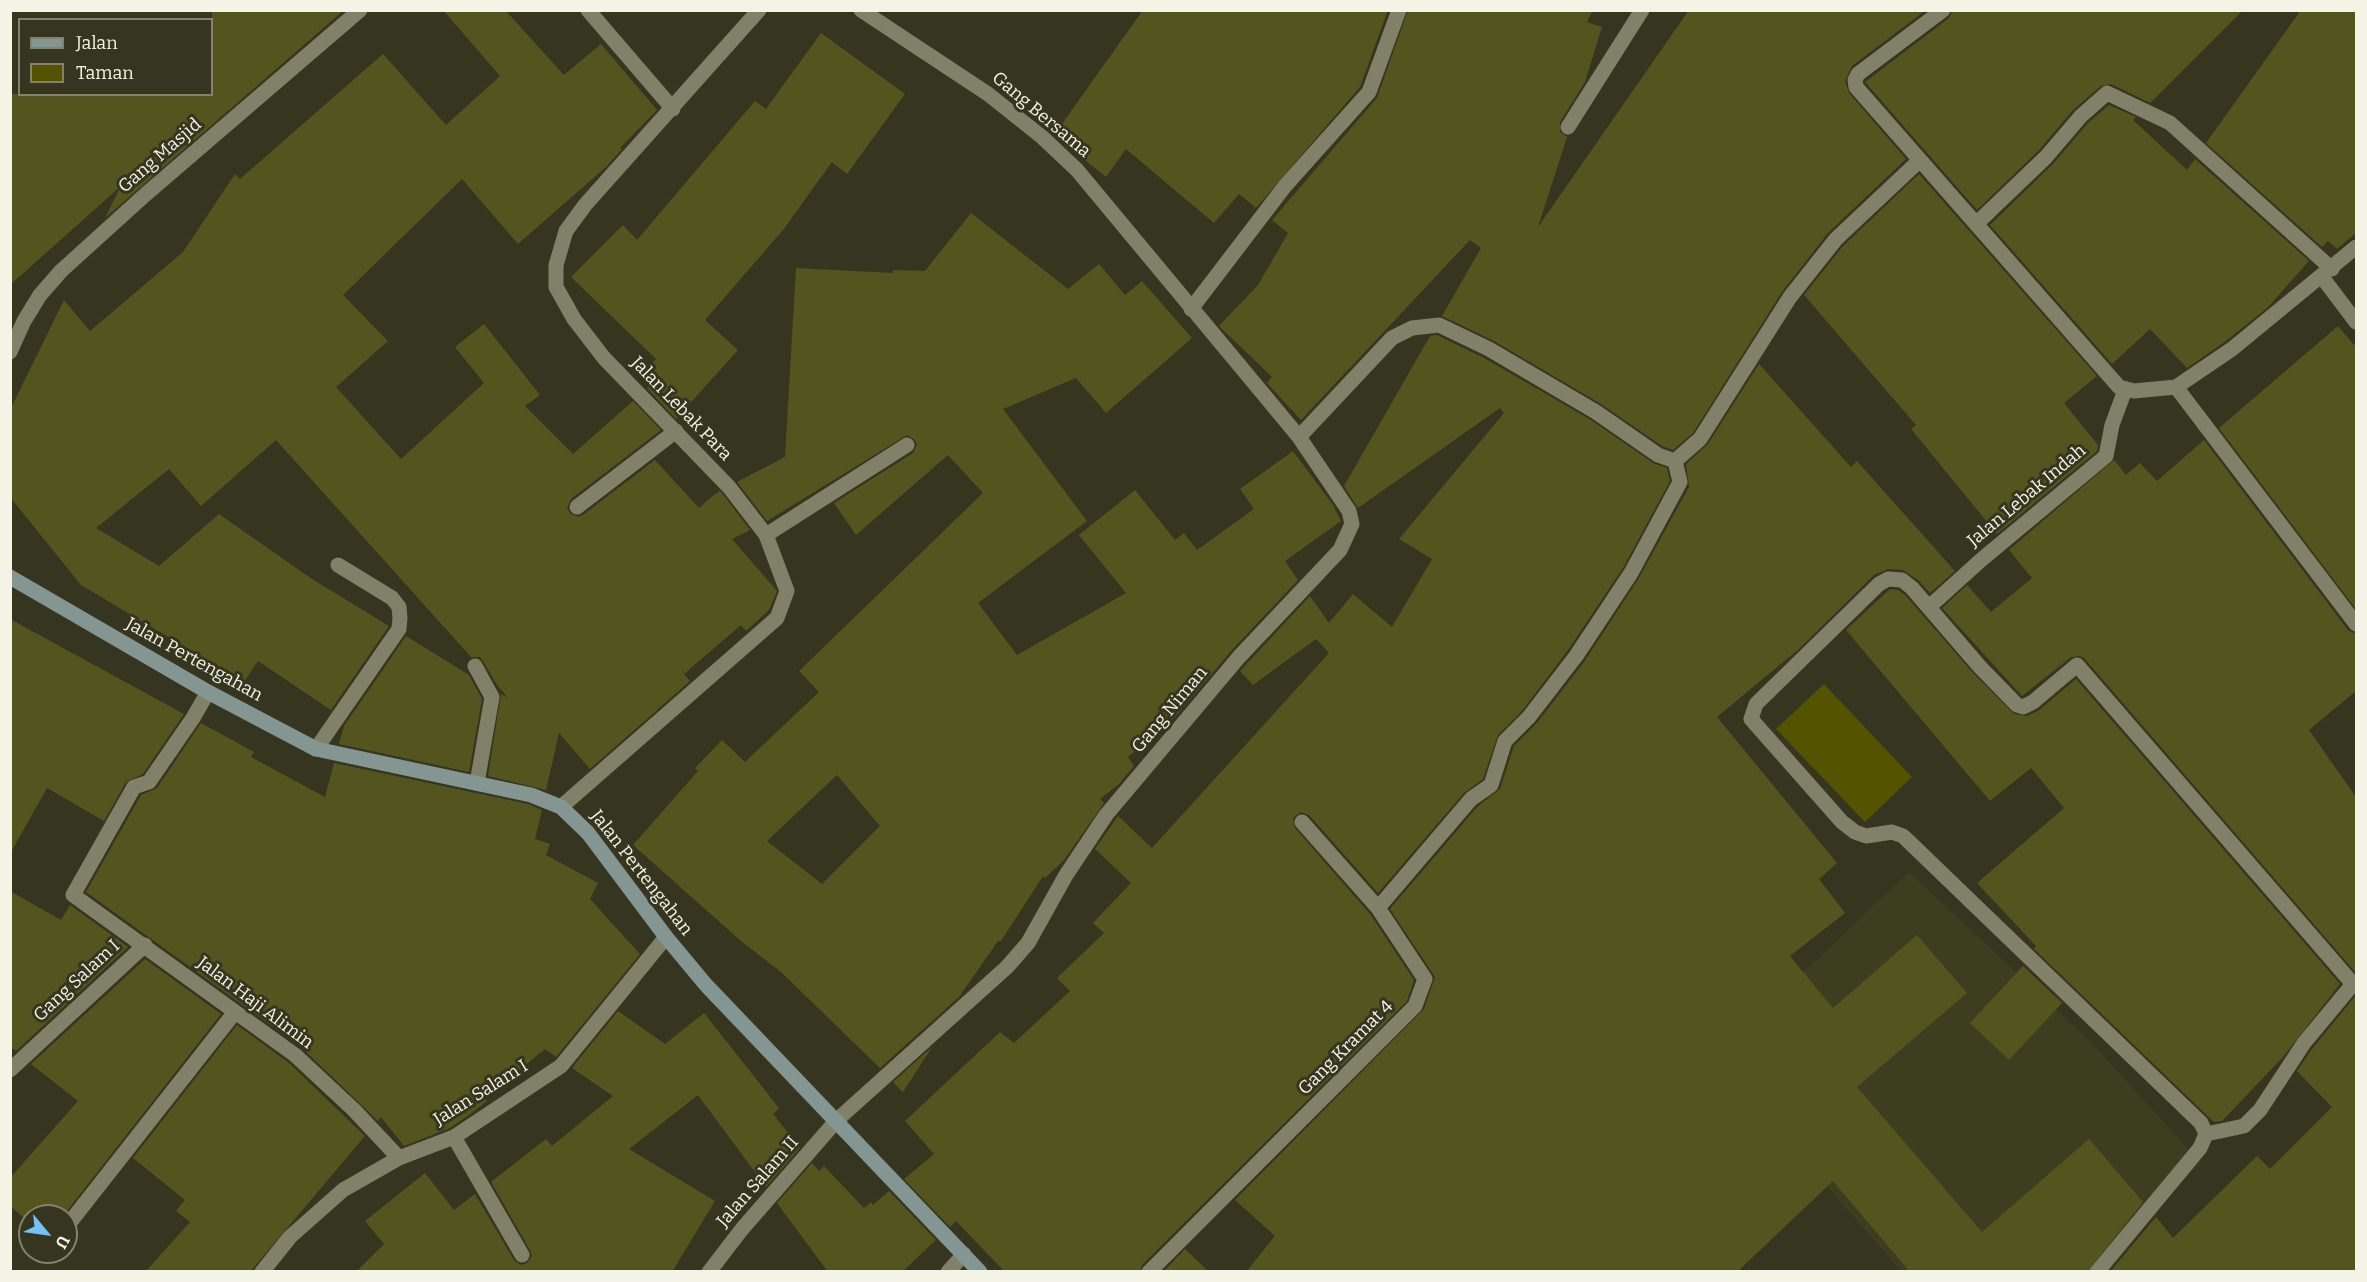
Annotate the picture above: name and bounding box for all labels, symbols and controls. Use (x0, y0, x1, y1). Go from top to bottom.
legend (18, 18, 213, 96)
text: Jalan (76, 32, 118, 54)
text: Taman (76, 62, 134, 84)
street label: Gang Bersama (987, 67, 1095, 163)
street label: Gang Masjid (114, 114, 206, 198)
street label: Jalan Lebak Para (626, 353, 736, 465)
street label: Jalan Lebak Indah (1963, 440, 2091, 552)
street label: Jalan Pertengahan (122, 613, 266, 707)
street label: Gang Niman (1128, 662, 1212, 758)
street label: Jalan Pertengahan (585, 806, 697, 940)
street label: Gang Salam I (29, 936, 125, 1026)
street label: Jalan Haji Alimin (193, 952, 317, 1054)
street label: Gang Kramat 4 (1294, 996, 1398, 1100)
street label: Jalan Salam I (430, 1055, 532, 1131)
street label: Jalan Salam II (713, 1132, 803, 1232)
north arrow (18, 1204, 78, 1264)
text: U (51, 1232, 74, 1252)

